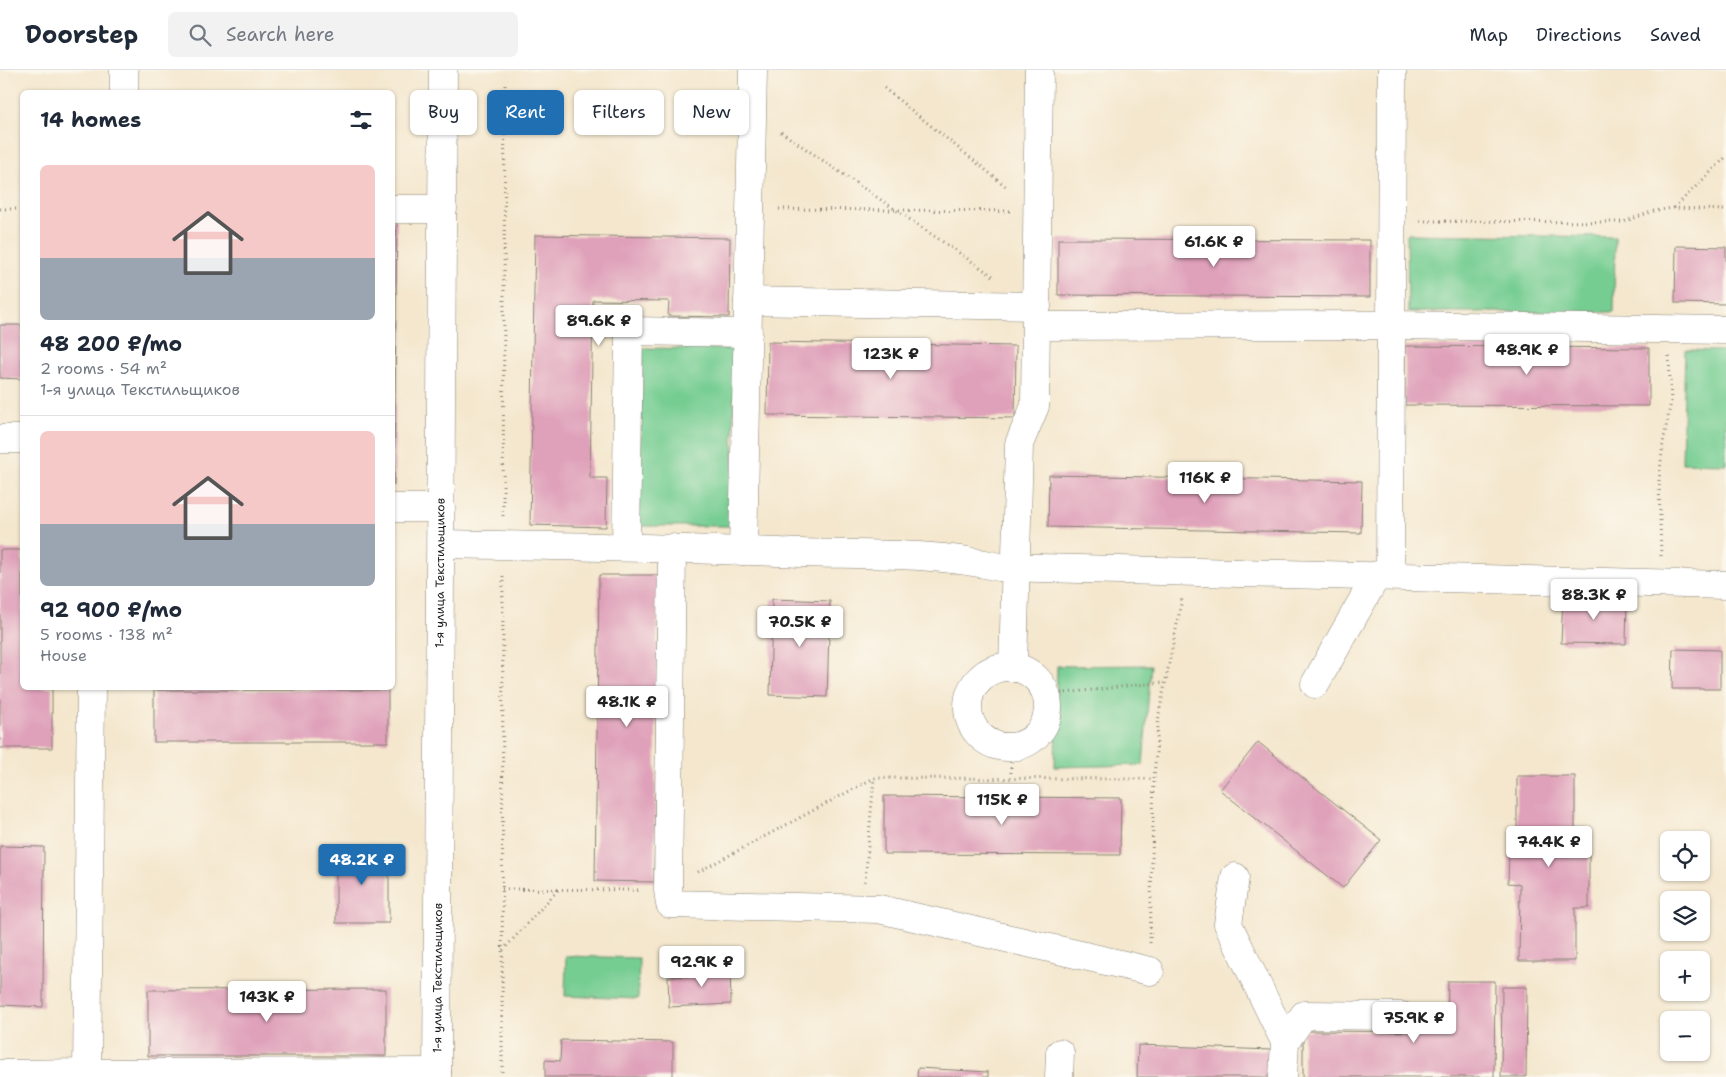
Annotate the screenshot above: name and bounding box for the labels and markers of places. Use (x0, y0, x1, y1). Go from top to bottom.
pin: 61.6K ₽ (1168, 226, 1260, 268)
pin: 89.6K ₽ (553, 304, 645, 347)
pin: 48.9K ₽ (1481, 334, 1573, 376)
pin: 123K ₽ (850, 338, 932, 380)
pin: 116K ₽ (1164, 462, 1246, 504)
pin: 88.3K ₽ (1548, 578, 1640, 621)
pin: 70.5K ₽ (754, 606, 846, 648)
pin: 48.1K ₽ (581, 686, 673, 728)
pin: 115K ₽ (961, 784, 1043, 826)
pin: 74.4K ₽ (1503, 826, 1595, 868)
pin: 48.2K ₽ (316, 844, 408, 886)
pin: 92.9K ₽ (656, 946, 748, 988)
pin: 143K ₽ (226, 980, 308, 1023)
pin: 75.9K ₽ (1368, 1002, 1460, 1044)

